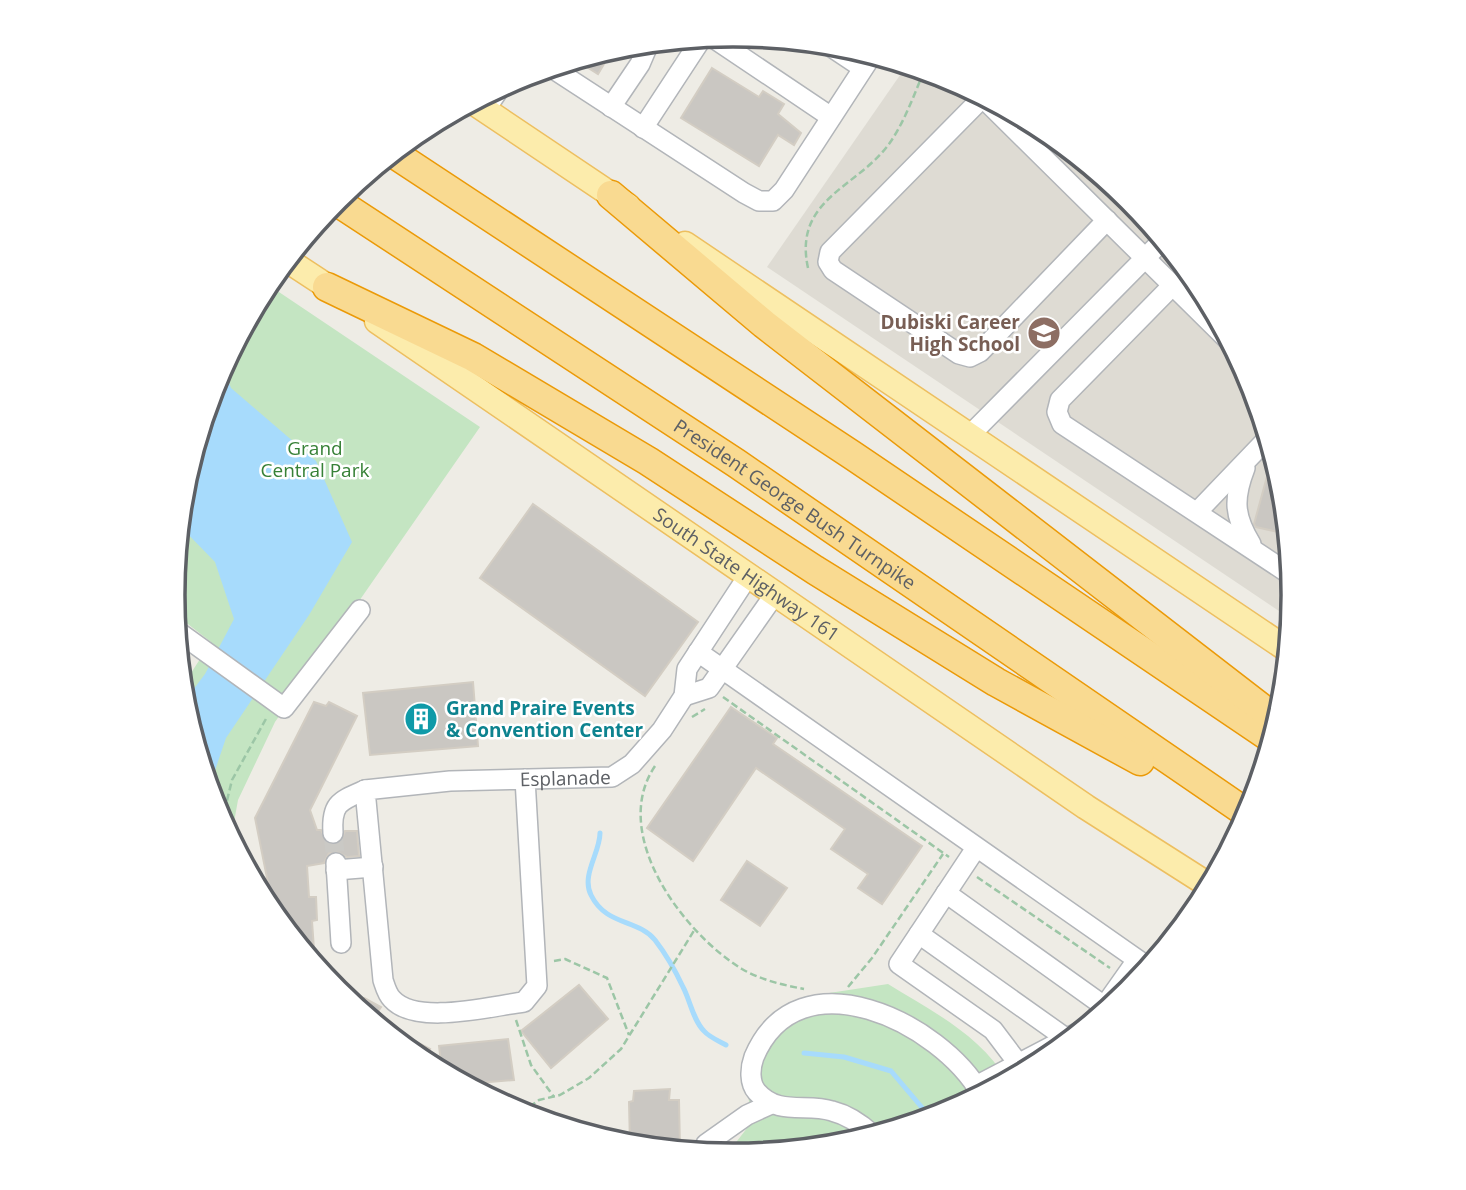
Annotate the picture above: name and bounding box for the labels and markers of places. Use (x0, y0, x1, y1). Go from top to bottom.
place label: Dubiski Career High School (880, 309, 1020, 357)
school or university icon: Dubiski Career High School (1025, 314, 1063, 352)
place label: Grand Praire Events & Convention Center (446, 695, 644, 743)
building icon: Grand Praire Events & Convention Center (402, 700, 440, 738)

